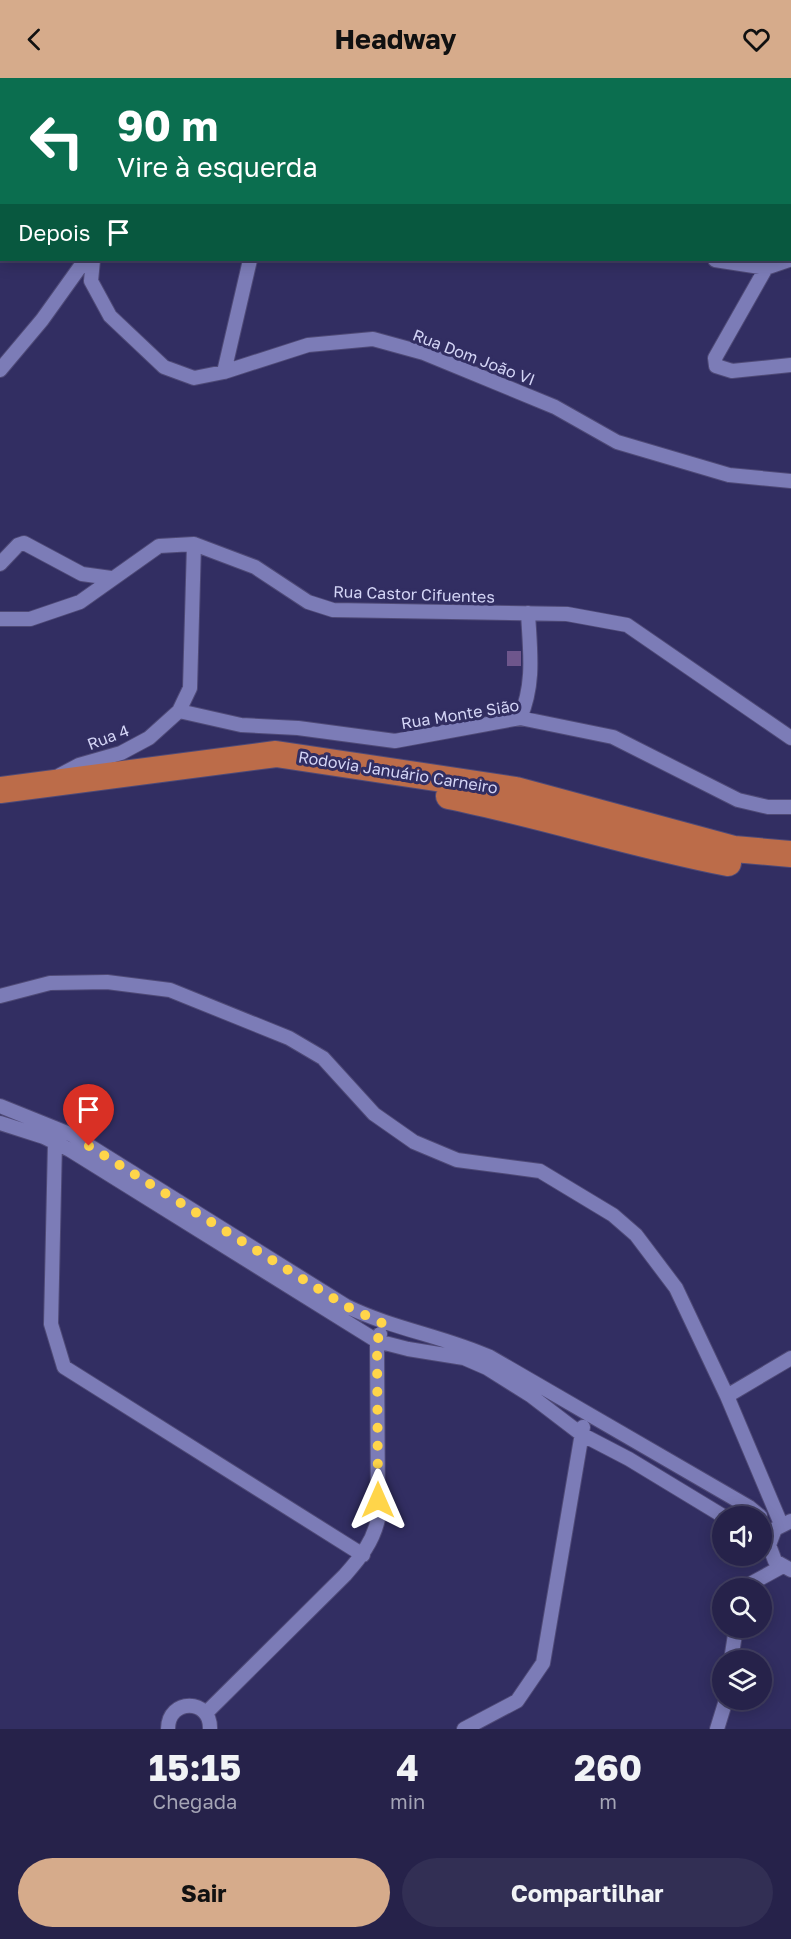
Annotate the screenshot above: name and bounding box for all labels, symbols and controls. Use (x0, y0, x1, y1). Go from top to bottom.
icon: back (18, 23, 51, 56)
text: Headway (335, 23, 456, 55)
icon: heart (740, 23, 773, 56)
text: 90 m (117, 100, 218, 150)
icon: left (18, 102, 96, 180)
text: Vire à esquerda (117, 151, 318, 183)
icon: arrive (102, 216, 135, 249)
text: Depois (18, 219, 90, 246)
street label: Rua Dom João VI (410, 325, 538, 389)
street label: Rua Castor Cifuentes (333, 581, 495, 607)
street label: Rua Monte Sião (400, 695, 520, 733)
street label: Rua 4 (84, 720, 132, 754)
street label: Rodovia Januário Carneiro (297, 746, 499, 798)
pin (63, 1084, 114, 1146)
icon: arrive (72, 1093, 105, 1126)
position arrow (346, 1468, 410, 1532)
map controls (712, 1506, 772, 1710)
button: sound (712, 1506, 772, 1566)
button: search (712, 1578, 772, 1638)
button: layers (712, 1650, 772, 1710)
text: 15:15 (149, 1746, 241, 1789)
text: 4 (396, 1746, 419, 1789)
text: 260 (574, 1746, 642, 1789)
text: Chegada (153, 1789, 237, 1813)
text: min (390, 1789, 425, 1813)
text: m (599, 1789, 617, 1813)
button: Sair (18, 1858, 390, 1927)
button: Compartilhar (402, 1858, 773, 1927)

